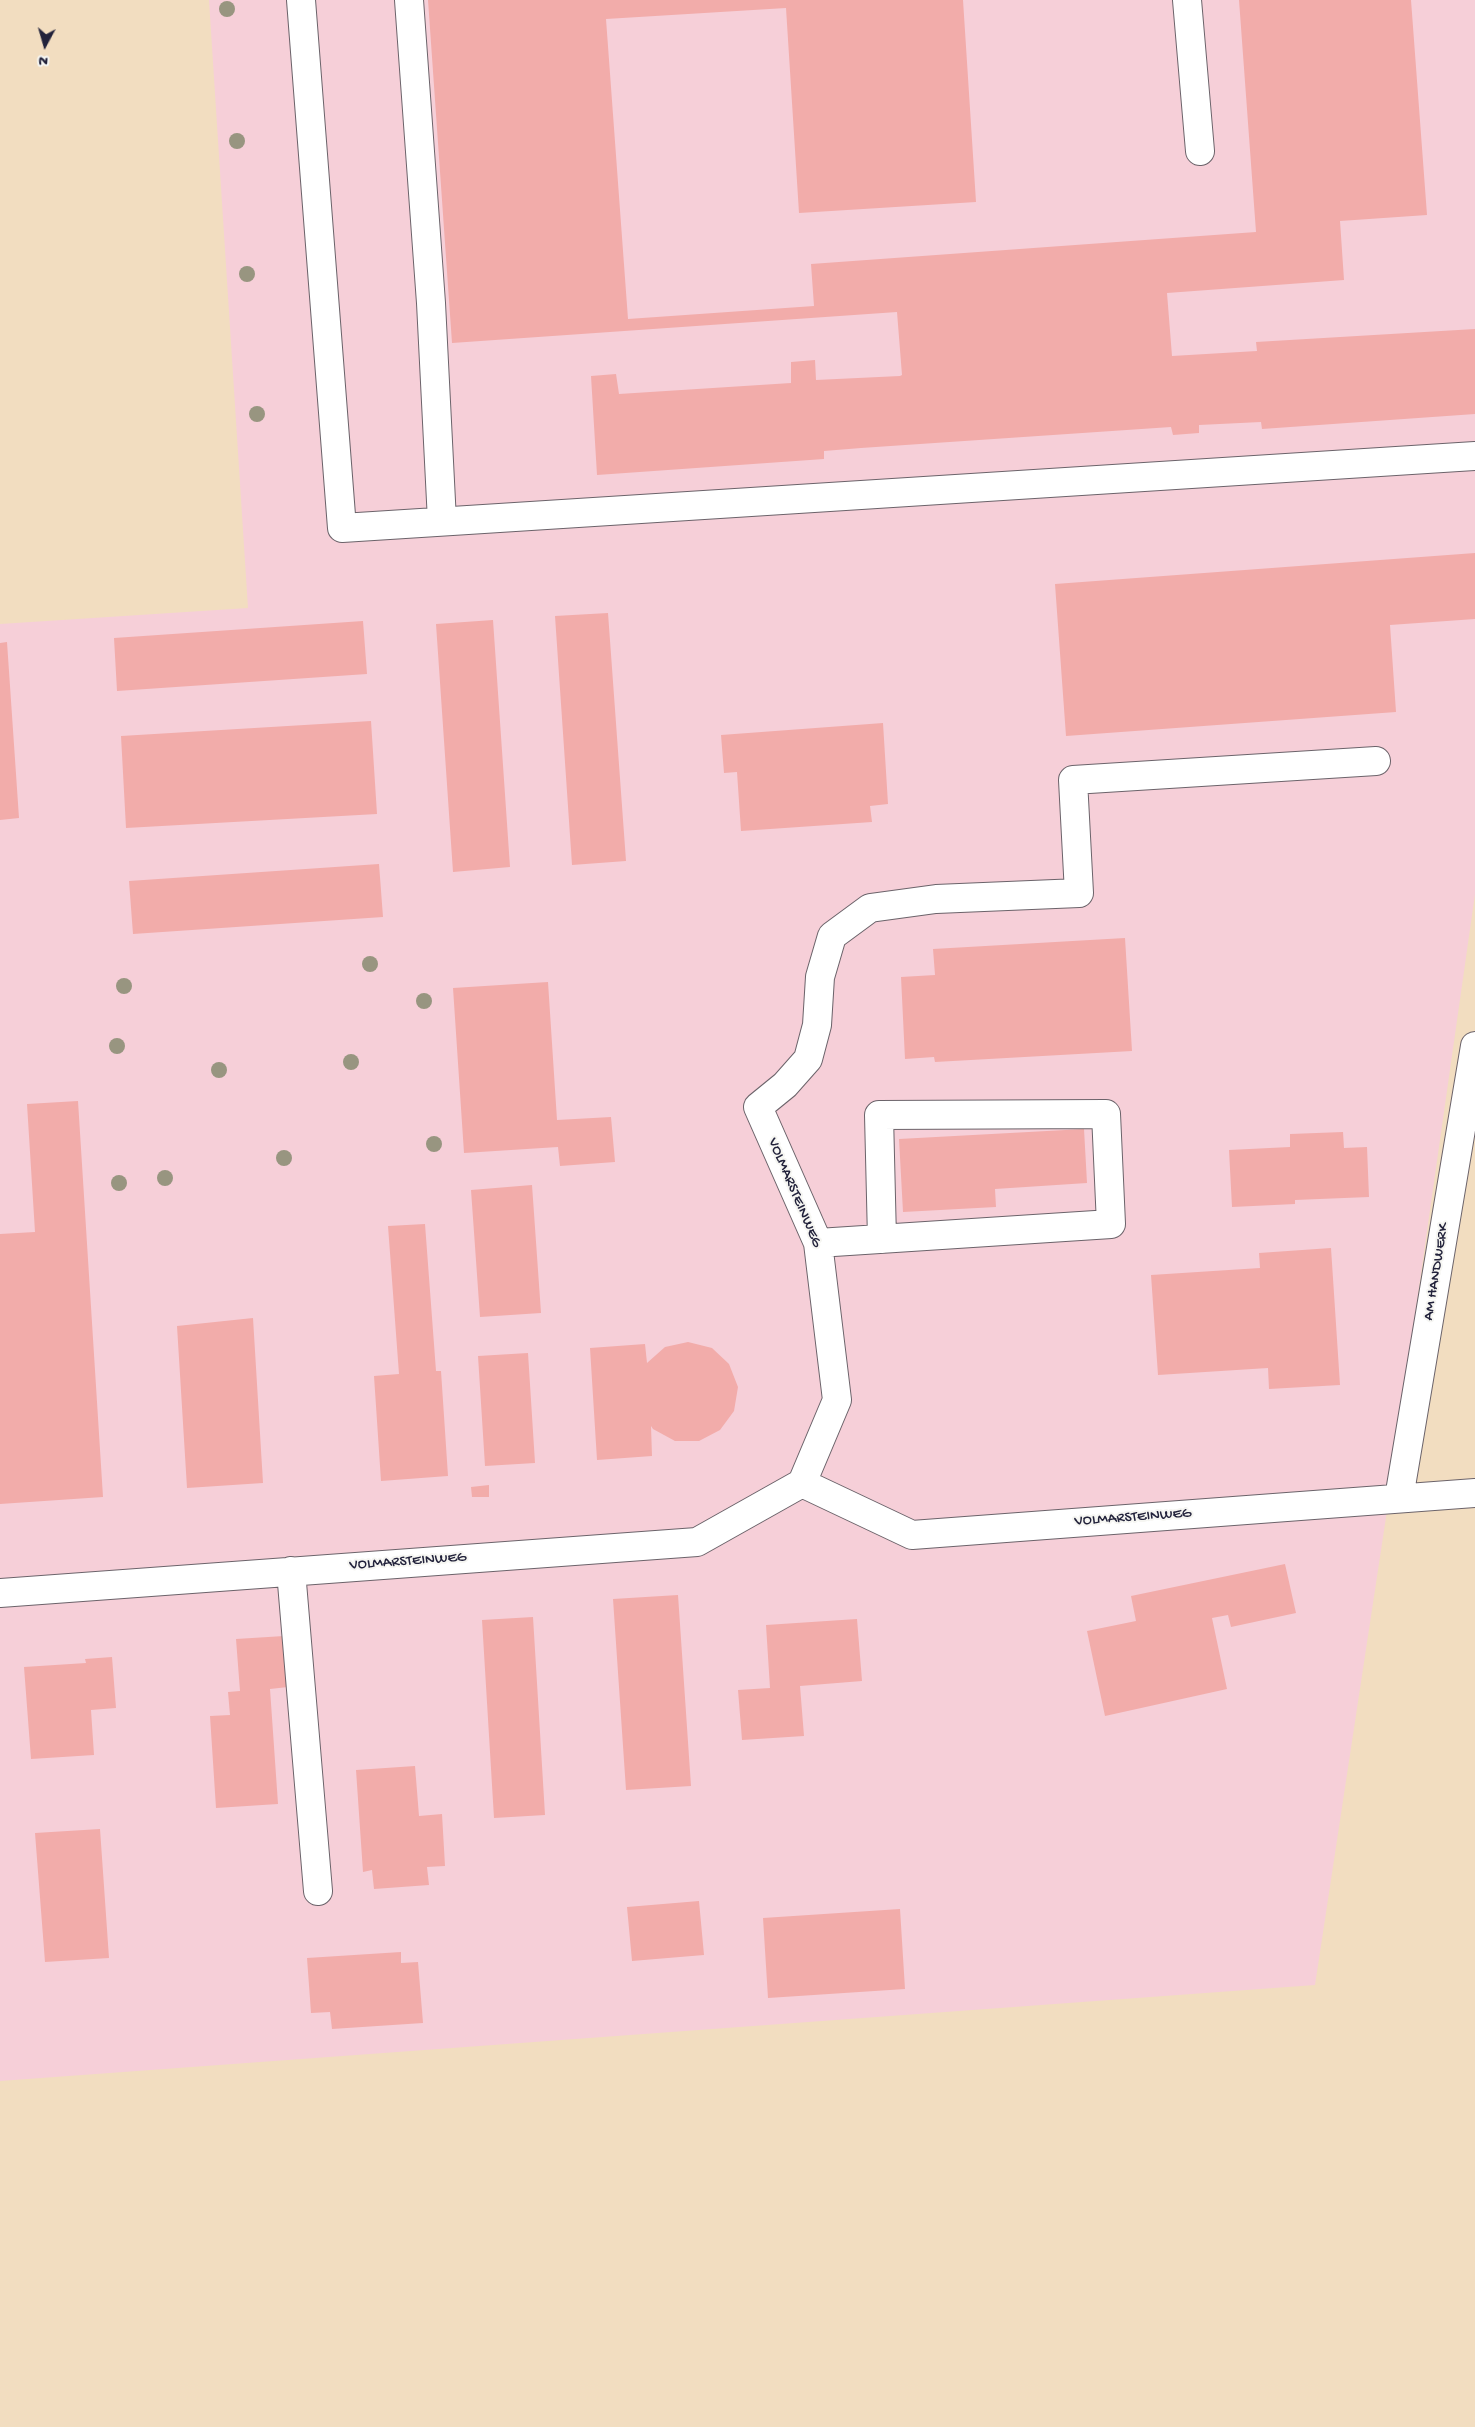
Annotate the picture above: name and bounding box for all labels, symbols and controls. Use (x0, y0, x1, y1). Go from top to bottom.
north arrow (20, 20, 70, 70)
text: N (38, 51, 49, 69)
street label: VOLMARSTEINWEG (763, 1136, 825, 1250)
street label: AM HANDWERK (1420, 1222, 1454, 1322)
street label: VOLMARSTEINWEG (1074, 1505, 1192, 1531)
street label: VOLMARSTEINWEG (349, 1549, 467, 1575)

